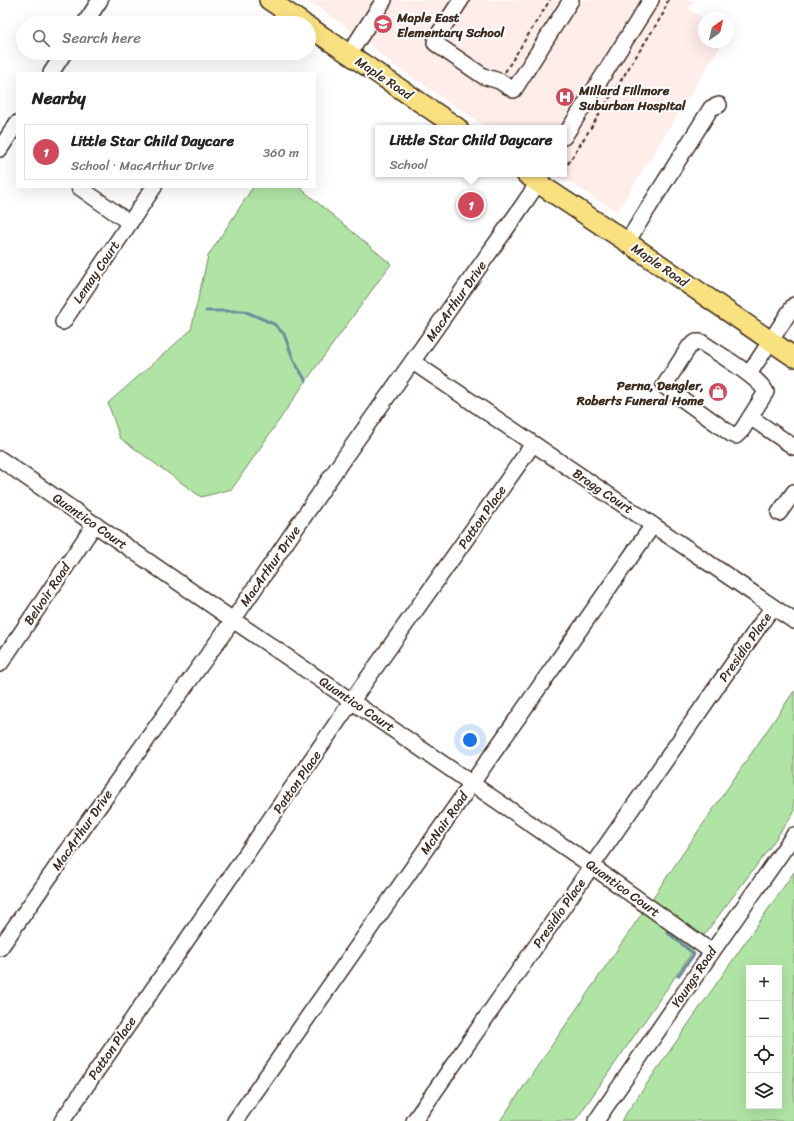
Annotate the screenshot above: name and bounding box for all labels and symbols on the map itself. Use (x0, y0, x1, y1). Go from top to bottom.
place label: Maple East Elementary School (396, 6, 506, 44)
north arrow (698, 12, 734, 48)
school or university icon: Maple East Elementary School (372, 13, 394, 35)
street label: Maple Road (350, 50, 419, 106)
place label: Millard Fillmore Suburban Hospital (578, 79, 687, 117)
hospital icon: Millard Fillmore Suburban Hospital (554, 86, 576, 108)
pin: 1 (458, 190, 484, 220)
street label: Lemay Court (66, 236, 126, 308)
street label: Maple Road (627, 237, 694, 294)
street label: MacArthur Drive (419, 255, 493, 346)
place label: Perna, Dengler, Roberts Funeral Home (576, 374, 704, 412)
shop icon: Perna, Dengler, Roberts Funeral Home (707, 381, 729, 403)
street label: Bragg Court (568, 462, 638, 520)
street label: Patton Place (452, 480, 513, 554)
street label: Quantico Court (48, 487, 133, 556)
street label: MacArthur Drive (233, 520, 307, 611)
street label: Belvoir Road (17, 557, 77, 630)
street label: Presidio Place (712, 607, 778, 687)
street label: Quantico Court (314, 670, 400, 738)
your location (460, 730, 480, 750)
street label: Patton Place (267, 745, 328, 819)
street label: MacArthur Drive (45, 784, 119, 875)
street label: McNair Road (414, 786, 475, 859)
street label: Quantico Court (581, 853, 665, 923)
street label: Presidio Place (526, 873, 592, 953)
street label: Youngs Road (665, 941, 724, 1012)
street label: Patton Place (82, 1011, 143, 1085)

